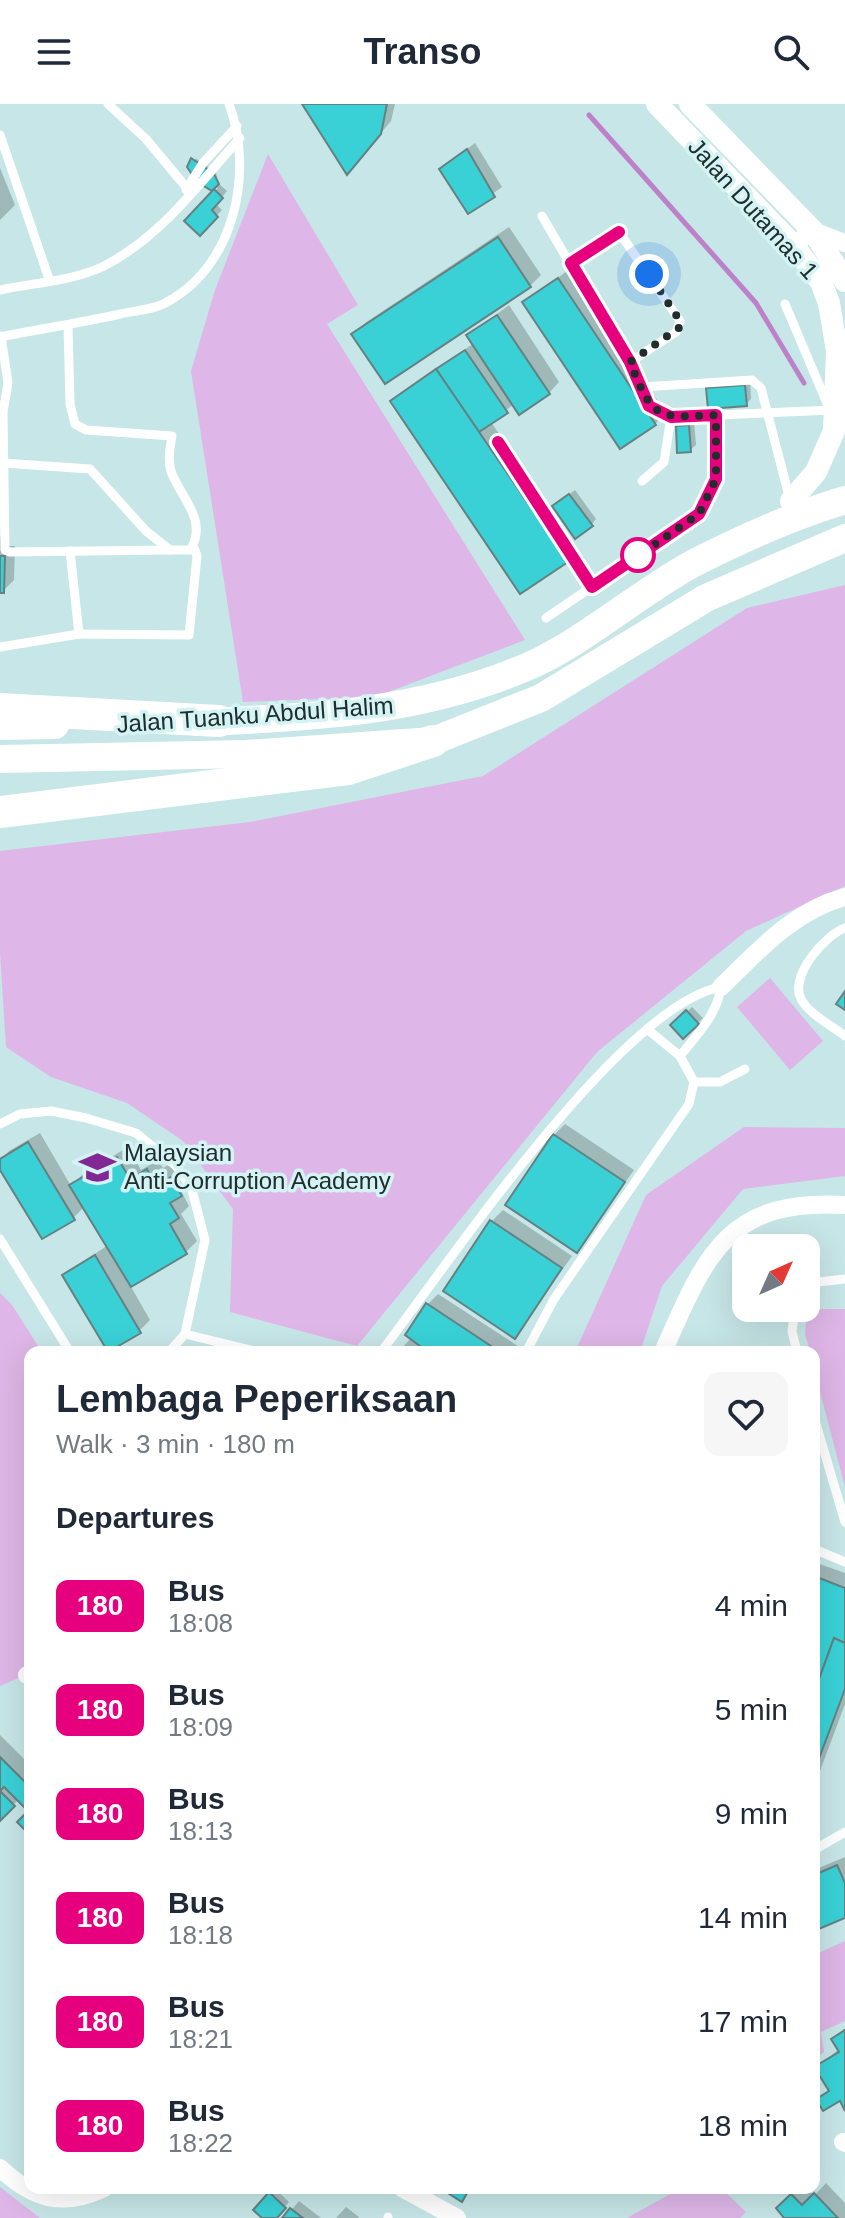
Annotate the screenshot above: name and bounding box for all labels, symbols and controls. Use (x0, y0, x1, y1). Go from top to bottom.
icon: menu (32, 30, 76, 74)
icon: search (769, 30, 813, 74)
text: Transo (363, 31, 482, 72)
street label: Jalan Dutamas 1 (683, 133, 824, 285)
your location (629, 254, 669, 294)
unlabelled marker (621, 538, 655, 572)
street label: Jalan Tuanku Abdul Halim (116, 691, 394, 738)
place label: Malaysian Anti-Corruption Academy (124, 1139, 391, 1194)
school or university icon: Malaysian Anti-Corruption Academy (79, 1148, 117, 1186)
north arrow (732, 1234, 820, 1322)
map controls (732, 1234, 820, 1322)
button: heart (704, 1372, 788, 1456)
text: Lembaga Peperiksaan (56, 1378, 457, 1420)
text: Walk · 3 min · 180 m (56, 1429, 295, 1459)
text: Departures (56, 1501, 214, 1534)
text: Bus (168, 1574, 225, 1607)
text: 4 min (715, 1589, 788, 1622)
text: 180 (77, 1590, 123, 1621)
text: 18:08 (168, 1608, 233, 1638)
text: Bus (168, 1678, 225, 1711)
text: 5 min (715, 1693, 788, 1726)
text: 180 (77, 1694, 123, 1725)
text: 18:09 (168, 1712, 233, 1742)
text: Bus (168, 1782, 225, 1815)
text: 9 min (715, 1797, 788, 1830)
text: 180 (77, 1798, 123, 1829)
text: 18:13 (168, 1816, 233, 1846)
text: Bus (168, 1886, 225, 1919)
text: 14 min (698, 1901, 788, 1934)
text: 180 (77, 1902, 123, 1933)
text: 18:18 (168, 1920, 233, 1950)
text: Bus (168, 1990, 225, 2023)
text: 17 min (698, 2005, 788, 2038)
text: 180 (77, 2006, 123, 2037)
text: 18:21 (168, 2024, 233, 2054)
text: Bus (168, 2094, 225, 2127)
text: 18 min (698, 2109, 788, 2142)
text: 180 (77, 2110, 123, 2141)
text: 18:22 (168, 2128, 233, 2158)

